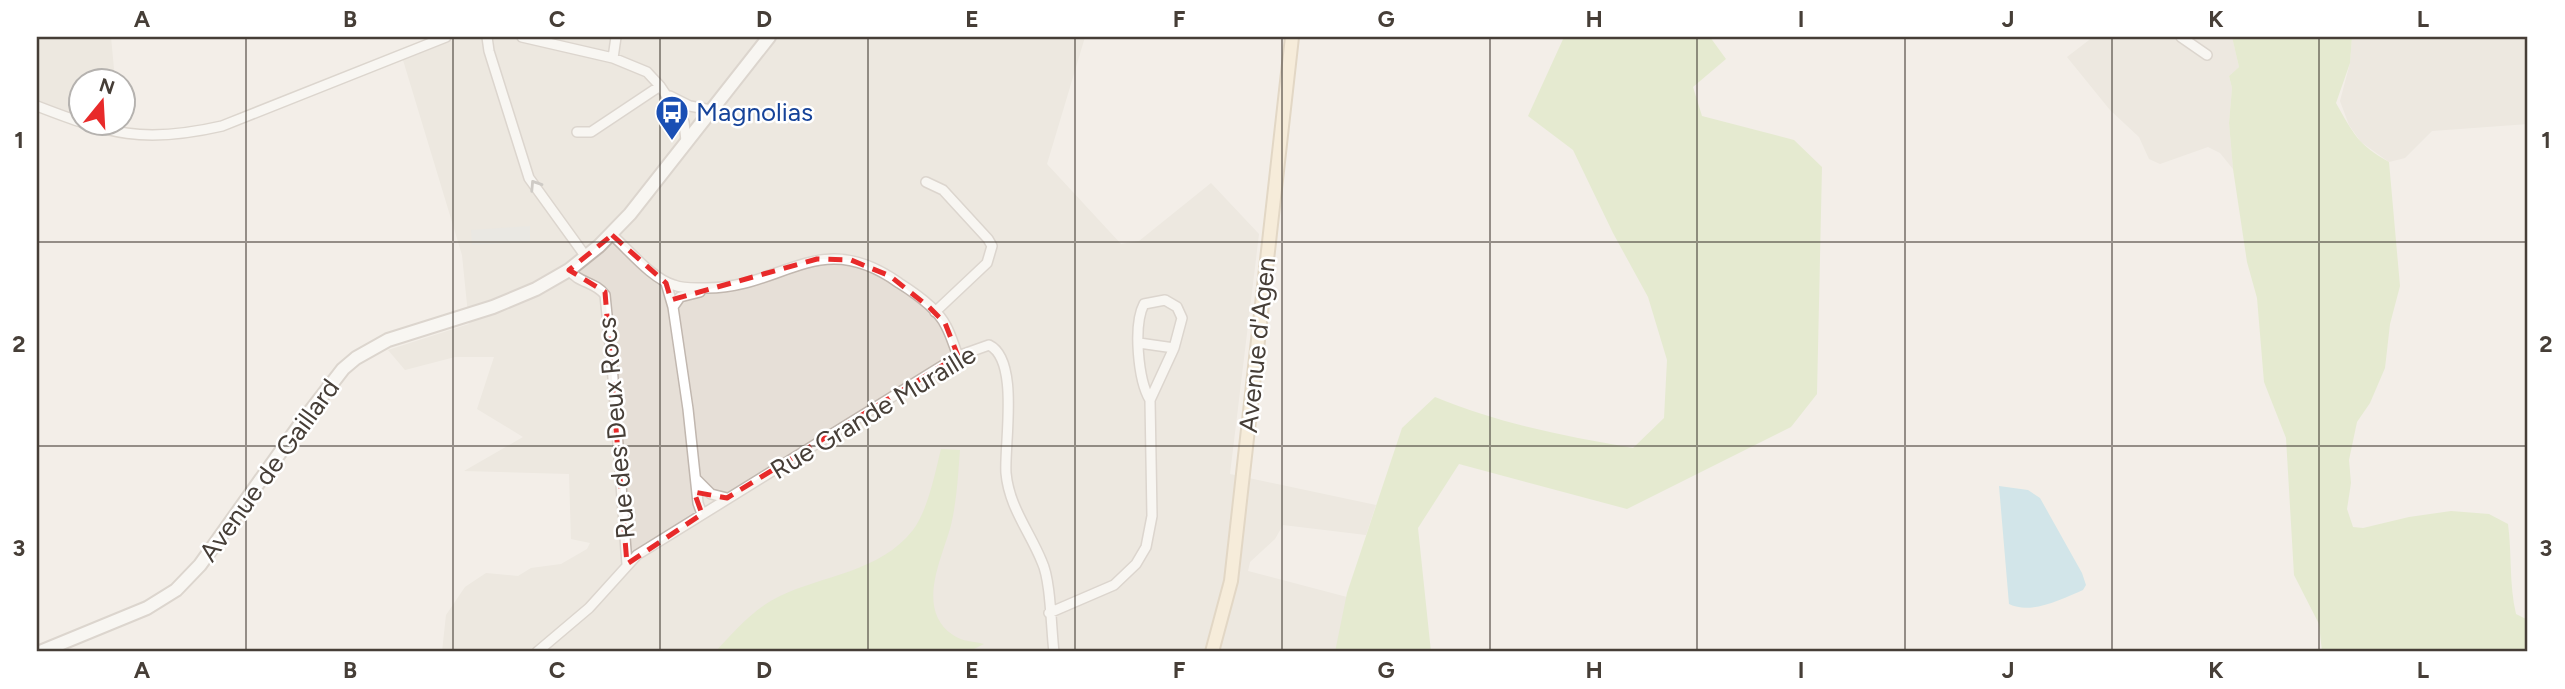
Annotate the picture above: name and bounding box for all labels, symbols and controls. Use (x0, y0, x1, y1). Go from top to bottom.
text: A (134, 5, 151, 33)
text: B (343, 5, 357, 33)
text: C (549, 5, 566, 33)
text: D (756, 5, 772, 33)
text: E (965, 5, 979, 33)
text: F (1173, 5, 1186, 33)
text: G (1377, 5, 1395, 33)
text: H (1585, 5, 1603, 33)
text: I (1798, 5, 1804, 33)
text: J (2002, 5, 2014, 33)
text: K (2208, 5, 2224, 33)
text: L (2417, 5, 2429, 33)
north arrow (66, 66, 136, 136)
text: N (97, 73, 118, 100)
bus stop icon: Magnolias (653, 93, 691, 142)
place label: Magnolias (696, 96, 813, 128)
text: 1 (14, 126, 24, 154)
text: 1 (2541, 126, 2551, 154)
one-way arrow (530, 180, 543, 193)
street label: Avenue d'Agen (1232, 256, 1282, 434)
street label: Rue des Deux Rocs (590, 316, 642, 540)
text: 2 (12, 330, 26, 358)
text: 2 (2539, 330, 2553, 358)
street label: Rue Grande Muraille (765, 338, 981, 486)
street label: Avenue de Gaillard (192, 372, 346, 568)
text: 3 (13, 534, 25, 562)
text: 3 (2540, 534, 2552, 562)
text: A (134, 656, 151, 684)
text: B (343, 656, 357, 684)
text: C (549, 656, 566, 684)
text: D (756, 656, 772, 684)
text: E (965, 656, 979, 684)
text: F (1173, 656, 1186, 684)
text: G (1377, 656, 1395, 684)
text: H (1585, 656, 1603, 684)
text: I (1798, 656, 1804, 684)
text: J (2002, 656, 2014, 684)
text: K (2208, 656, 2224, 684)
text: L (2417, 656, 2429, 684)

